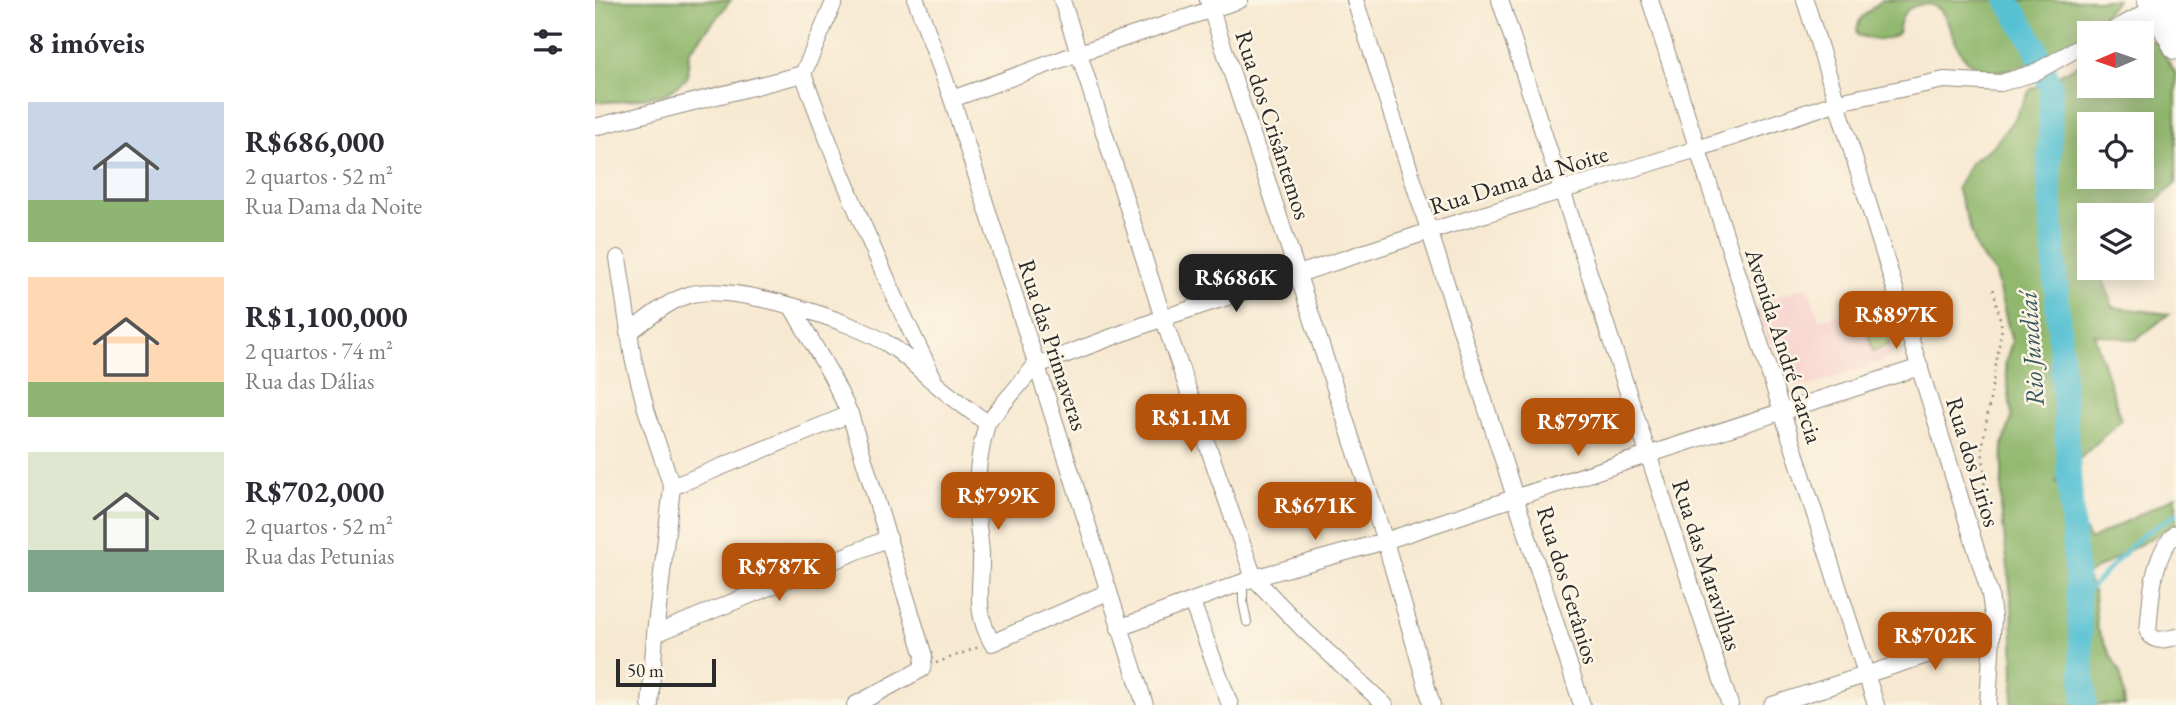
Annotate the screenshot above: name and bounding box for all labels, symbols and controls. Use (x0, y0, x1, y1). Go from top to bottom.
north arrow (2077, 21, 2154, 98)
map controls (2077, 21, 2154, 280)
text: 8 imóveis (28, 23, 145, 62)
icon: filters (529, 23, 567, 61)
street label: Rua dos Crisântemos (1228, 26, 1319, 223)
button: locate (2077, 112, 2154, 189)
text: R$686,000 (245, 122, 384, 161)
icon: home (84, 130, 168, 214)
street label: Rua Dama da Noite (1426, 138, 1612, 221)
text: 2 quartos · 52 m² (245, 161, 393, 191)
text: Rua Dama da Noite (245, 191, 422, 221)
button: layers (2077, 203, 2154, 280)
street label: Avenida André Garcia (1738, 243, 1831, 448)
pin: R$686K (1179, 254, 1293, 314)
street label: Rua das Primaveras (1011, 255, 1096, 434)
text: R$686K (1195, 262, 1277, 292)
water label: Rio Jundiaí (2010, 288, 2052, 408)
pin: R$897K (1839, 292, 1953, 351)
text: R$1,100,000 (245, 297, 408, 336)
text: R$897K (1855, 299, 1937, 329)
icon: home (84, 305, 168, 389)
text: 2 quartos · 74 m² (245, 336, 393, 366)
text: Rua das Dálias (245, 366, 374, 396)
street label: Rua dos Lirios (1939, 393, 2008, 531)
pin: R$1.1M (1134, 394, 1248, 454)
pin: R$797K (1521, 398, 1635, 458)
text: R$1.1M (1151, 402, 1231, 432)
text: R$797K (1537, 406, 1619, 436)
text: R$702,000 (245, 472, 384, 511)
pin: R$799K (941, 472, 1055, 532)
street label: Rua das Maravilhas (1665, 475, 1750, 654)
icon: home (84, 480, 168, 564)
text: R$799K (957, 480, 1039, 510)
pin: R$671K (1258, 482, 1372, 542)
text: R$671K (1274, 490, 1356, 520)
street label: Rua dos Gerânios (1530, 502, 1607, 667)
text: 2 quartos · 52 m² (245, 511, 393, 541)
text: Rua das Petunias (245, 541, 394, 571)
pin: R$787K (722, 544, 836, 603)
text: R$787K (738, 551, 820, 581)
pin: R$702K (1878, 612, 1992, 672)
text: R$702K (1894, 620, 1976, 650)
scale bar (616, 656, 716, 688)
text: 50 m (627, 658, 664, 683)

